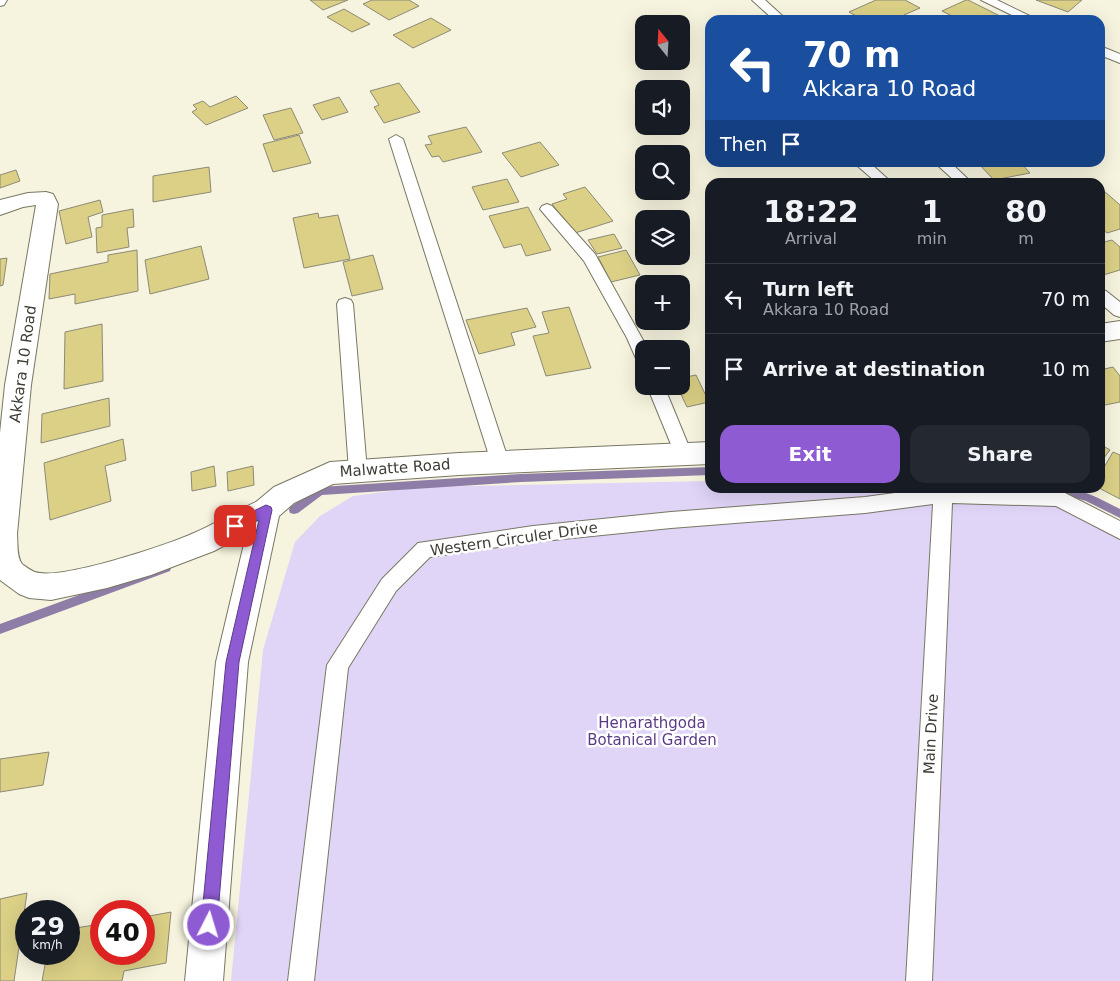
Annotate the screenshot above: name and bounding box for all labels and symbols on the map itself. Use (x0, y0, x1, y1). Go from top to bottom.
north arrow (635, 15, 690, 70)
street label: Akkara 10 Road (6, 304, 40, 424)
street label: Malwatte Road (339, 455, 451, 481)
pin (214, 505, 256, 547)
street label: Western Circuler Drive (429, 518, 599, 560)
street label: Main Drive (920, 693, 942, 775)
park label: Henarathgoda Botanical Garden (587, 714, 717, 749)
position arrow (182, 898, 234, 950)
speed limit sign: 40 (90, 900, 155, 965)

